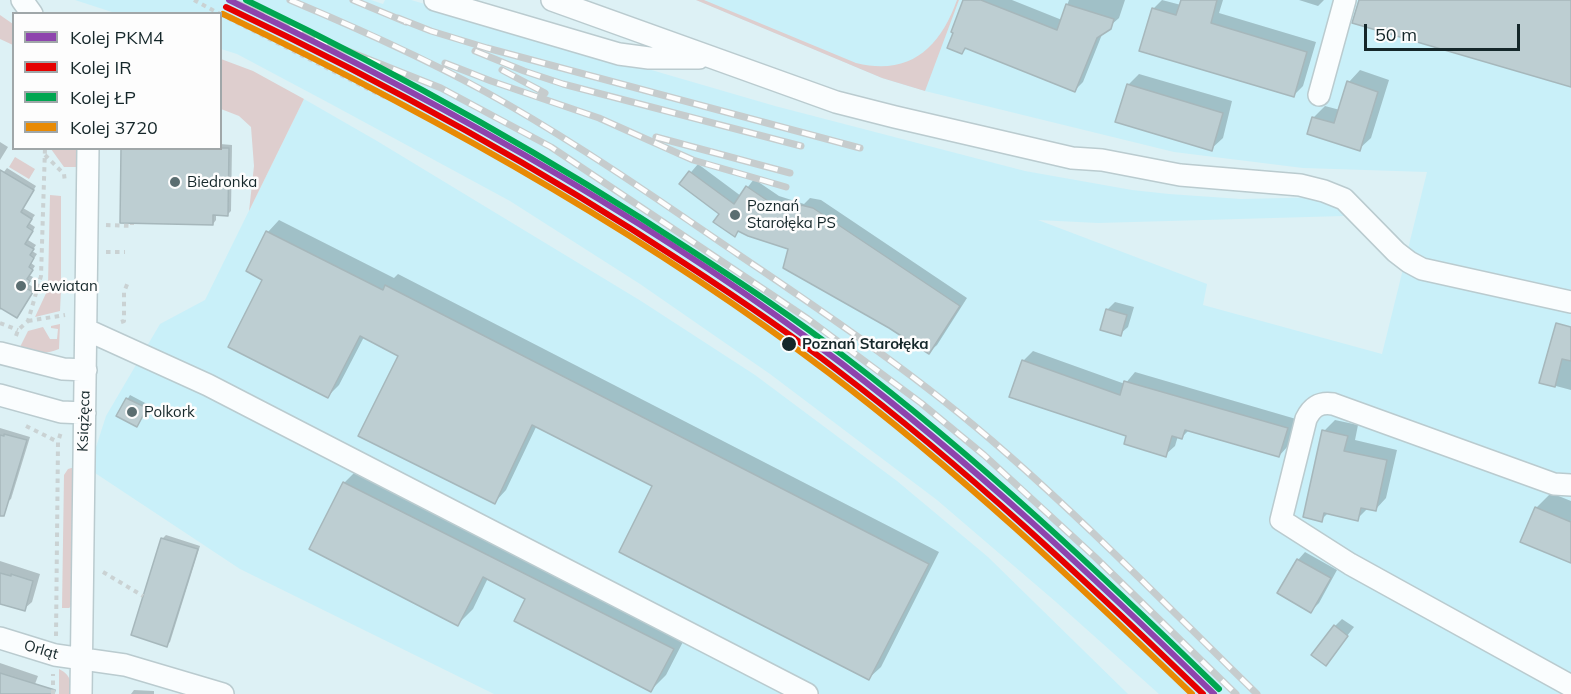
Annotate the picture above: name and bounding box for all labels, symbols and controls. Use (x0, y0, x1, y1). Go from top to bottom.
legend (12, 12, 222, 150)
scale bar (1367, 12, 1523, 50)
text: 50 m (1375, 23, 1417, 46)
text: Kolej PKM4 (70, 26, 164, 49)
text: Kolej IR (70, 56, 132, 79)
text: Kolej ŁP (70, 86, 136, 109)
text: Kolej 3720 (70, 116, 158, 139)
place label: Biedronka (187, 173, 257, 191)
marker: Biedronka (168, 175, 182, 189)
place label: Poznań Starołęka PS (747, 197, 836, 232)
marker: Poznań Starołęka PS (728, 208, 742, 222)
place label: Lewiatan (33, 277, 98, 295)
marker: Lewiatan (14, 279, 28, 293)
marker: Poznań Starołęka (780, 335, 798, 353)
place label: Poznań Starołęka (802, 335, 929, 353)
street label: Książęca (74, 390, 94, 452)
place label: Polkork (144, 403, 195, 421)
marker: Polkork (125, 405, 139, 419)
street label: Orląt (22, 637, 60, 663)

